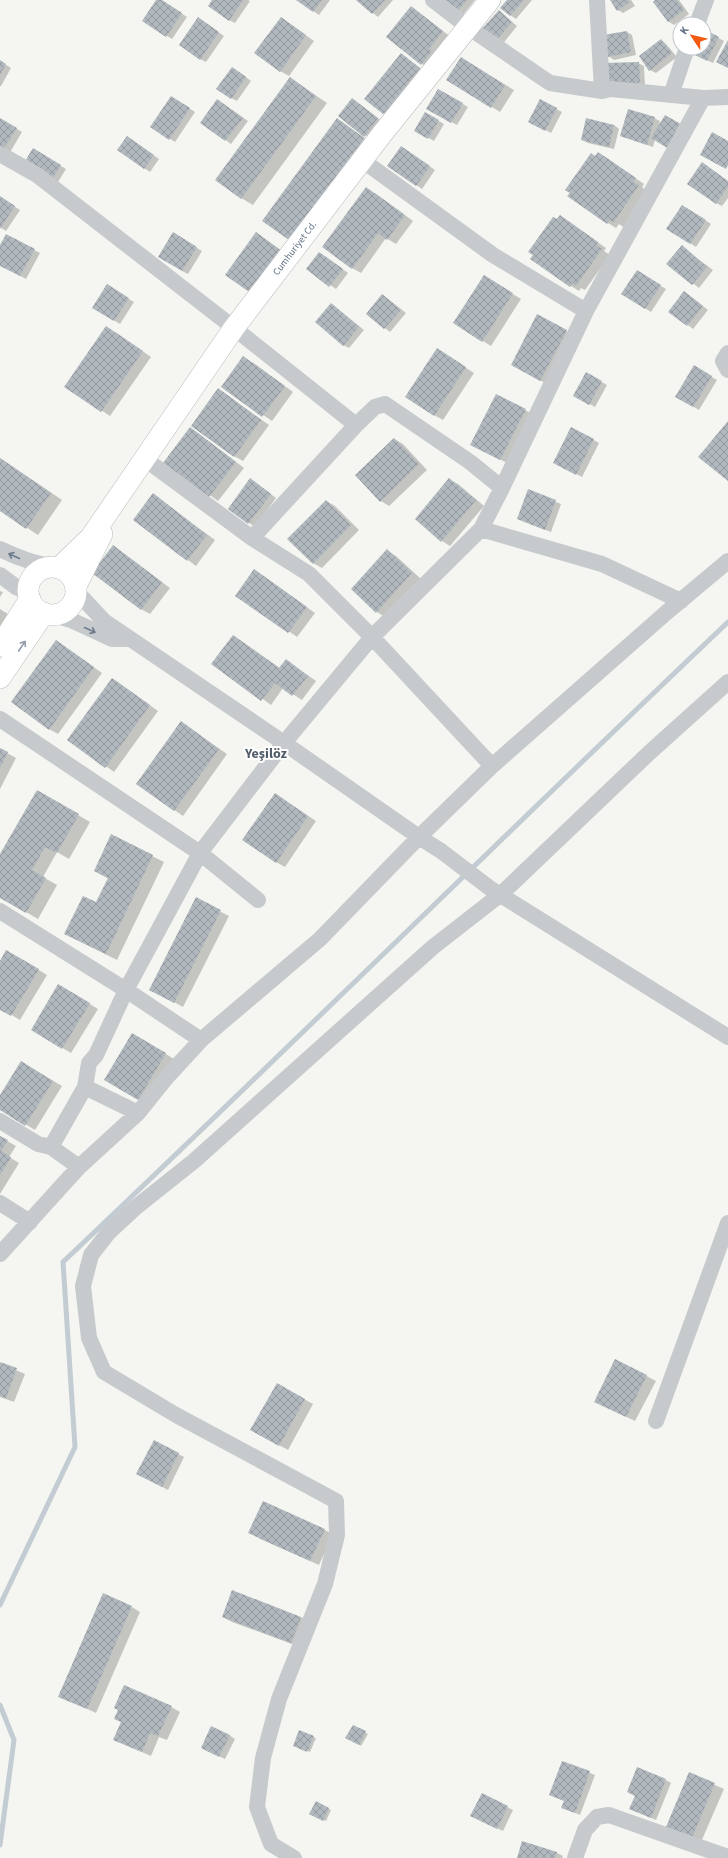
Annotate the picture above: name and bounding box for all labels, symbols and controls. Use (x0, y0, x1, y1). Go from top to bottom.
north arrow (672, 16, 712, 56)
text: K (676, 23, 692, 38)
street label: Cumhuriyet Cd. (270, 218, 320, 278)
one-way arrow (8, 552, 20, 559)
one-way arrow (83, 626, 95, 634)
one-way arrow (18, 640, 26, 651)
district label: Yeşilöz (244, 744, 288, 764)

